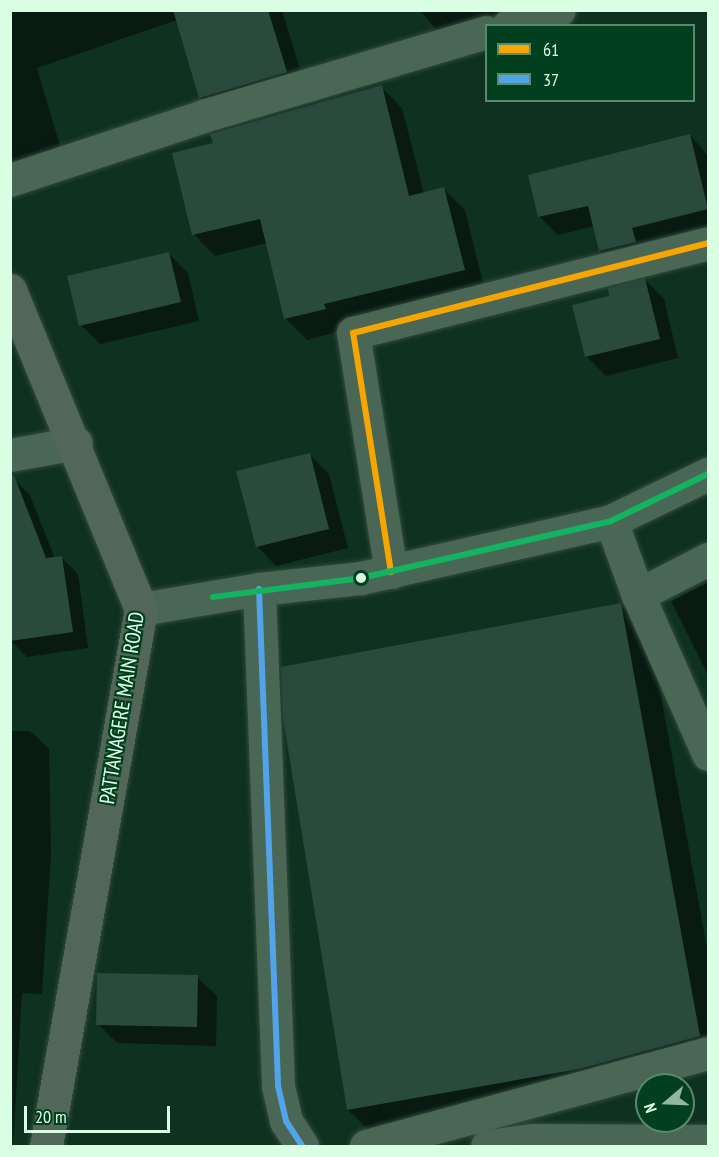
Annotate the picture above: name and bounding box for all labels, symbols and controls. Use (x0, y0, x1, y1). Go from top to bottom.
legend (485, 24, 695, 102)
text: 61 (543, 38, 559, 61)
text: 37 (543, 68, 559, 91)
unlabelled marker (355, 572, 367, 584)
street label: PATTANAGERE MAIN ROAD (94, 610, 150, 806)
north arrow (635, 1073, 695, 1133)
scale bar (27, 1094, 172, 1132)
text: N (639, 1101, 661, 1116)
text: 20 m (35, 1105, 67, 1128)

